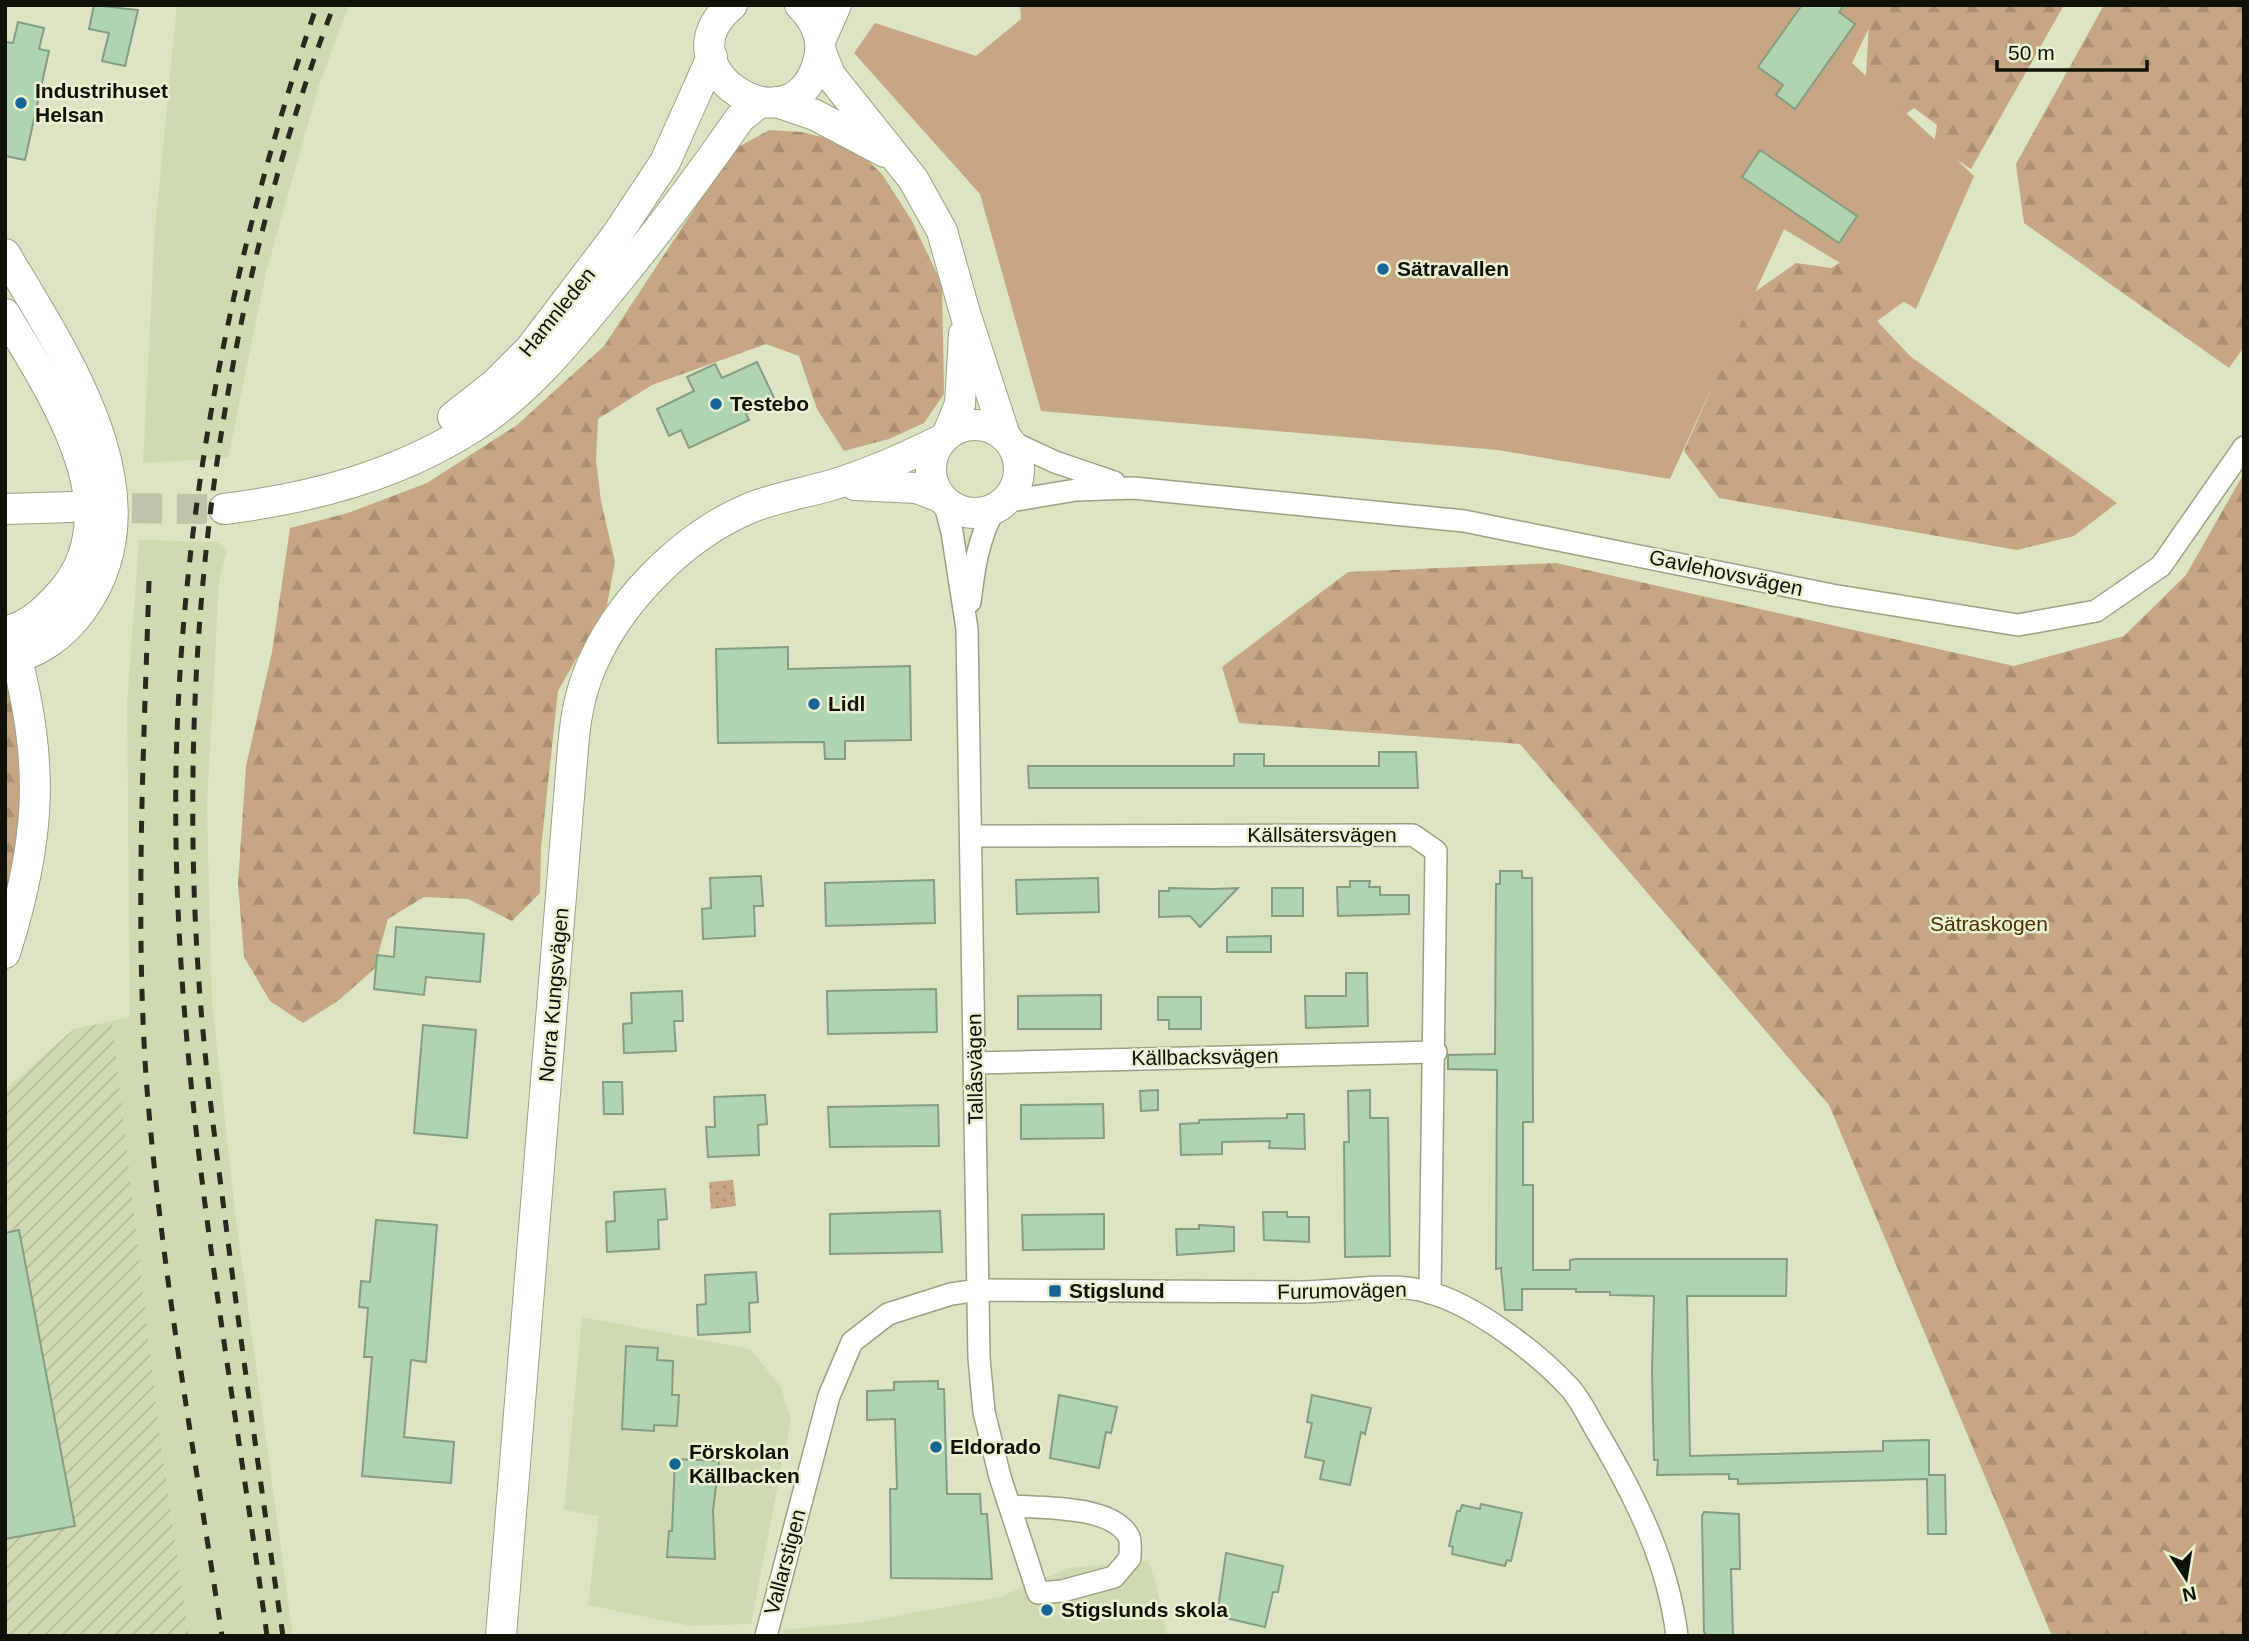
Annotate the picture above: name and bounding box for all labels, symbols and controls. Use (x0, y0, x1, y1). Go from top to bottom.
scale bar (1997, 28, 2148, 72)
text: 50 m (2008, 41, 2055, 64)
place label: Industrihuset Helsan (35, 79, 168, 126)
marker: Industrihuset Helsan (13, 95, 29, 111)
place label: Sätravallen (1397, 257, 1509, 280)
marker: Sätravallen (1375, 261, 1391, 277)
street label: Hamnleden (514, 263, 599, 361)
place label: Testebo (730, 392, 809, 415)
marker: Testebo (708, 396, 724, 412)
street label: Gavlehovsvägen (1647, 545, 1805, 600)
place label: Lidl (828, 692, 865, 715)
marker: Lidl (806, 696, 822, 712)
street label: Källsätersvägen (1247, 823, 1397, 846)
street label: Norra Kungsvägen (534, 907, 573, 1083)
park label: Sätraskogen (1930, 912, 2048, 935)
street label: Tallåsvägen (962, 1013, 987, 1125)
street label: Källbacksvägen (1131, 1044, 1279, 1069)
street label: Furumovägen (1277, 1278, 1407, 1303)
place label: Stigslund (1069, 1279, 1165, 1302)
marker: Stigslund (1047, 1283, 1063, 1299)
place label: Eldorado (950, 1435, 1041, 1458)
marker: Eldorado (928, 1439, 944, 1455)
place label: Förskolan Källbacken (689, 1440, 800, 1487)
marker: Förskolan Källbacken (667, 1456, 683, 1472)
street label: Vallarstigen (759, 1507, 810, 1617)
north arrow (2151, 1543, 2221, 1613)
text: N (2181, 1582, 2198, 1606)
place label: Stigslunds skola (1061, 1598, 1228, 1621)
marker: Stigslunds skola (1039, 1602, 1055, 1618)

